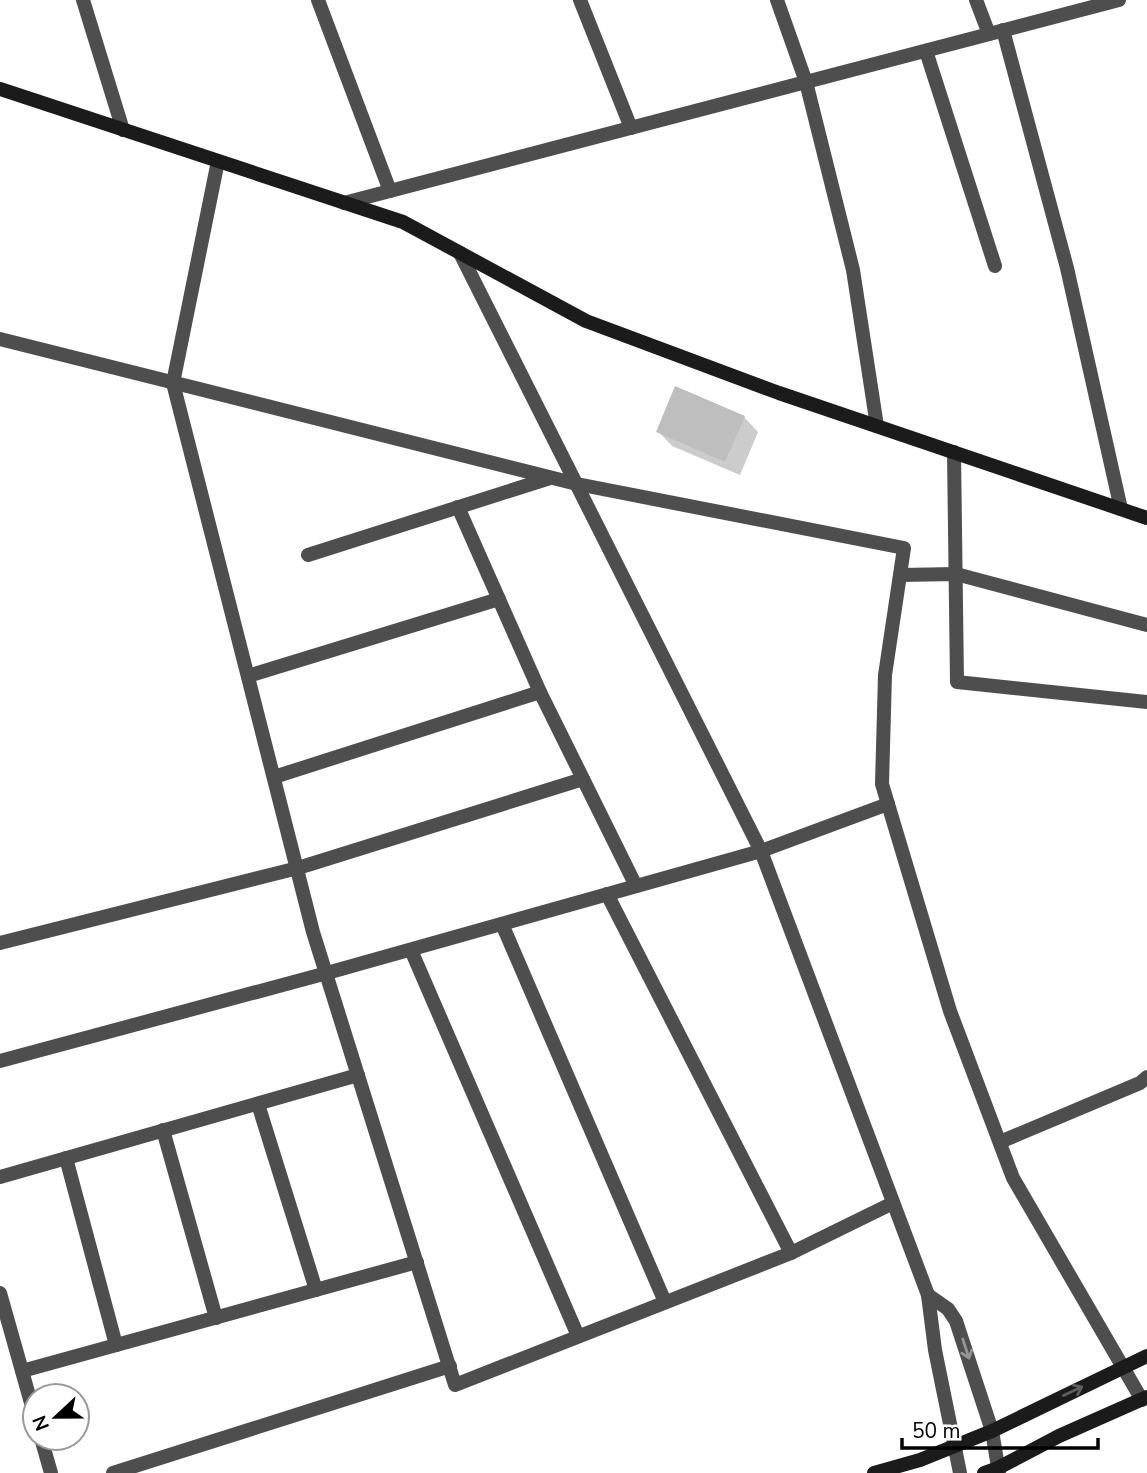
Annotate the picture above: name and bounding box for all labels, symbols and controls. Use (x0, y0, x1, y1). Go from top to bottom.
one-way arrow (961, 1337, 973, 1359)
north arrow (21, 1382, 91, 1452)
one-way arrow (1062, 1384, 1083, 1397)
scale bar (902, 1406, 1098, 1450)
text: N (26, 1412, 56, 1434)
text: 50 m (912, 1417, 961, 1445)

